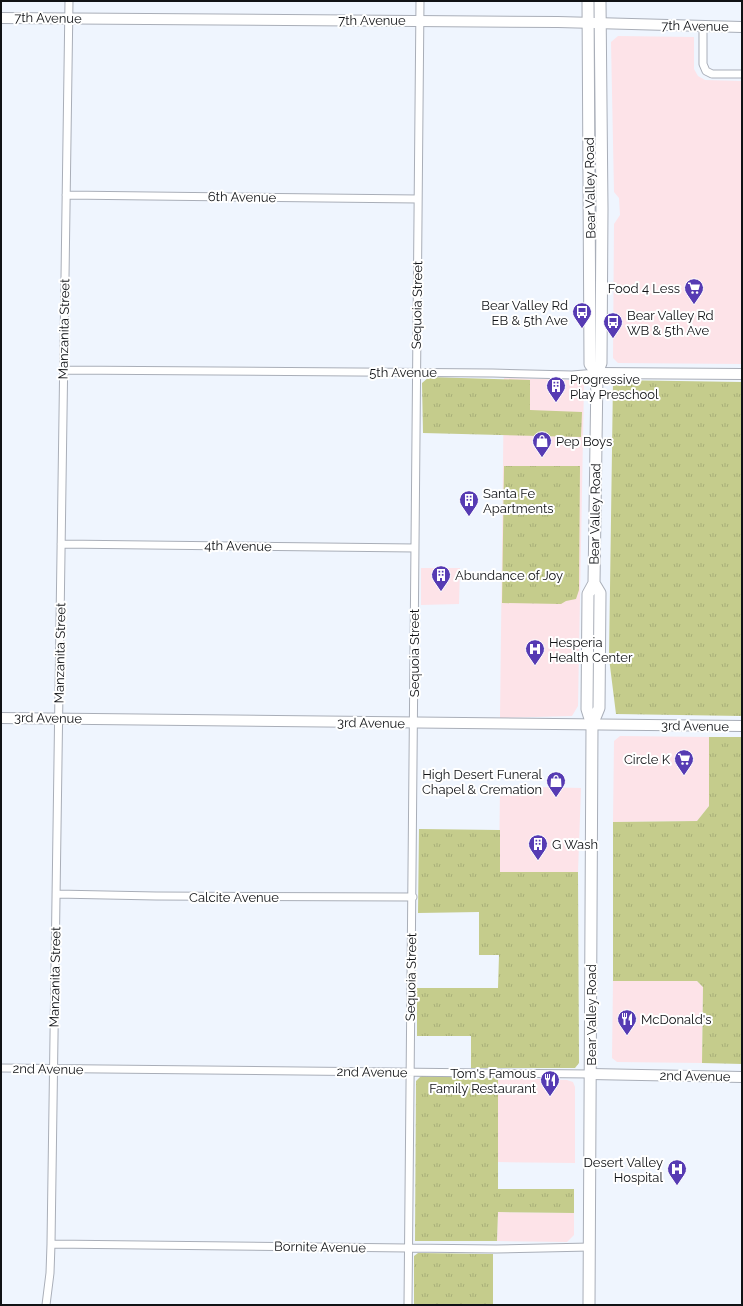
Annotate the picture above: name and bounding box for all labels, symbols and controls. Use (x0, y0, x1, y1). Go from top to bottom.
street label: 7th Avenue (14, 10, 82, 26)
street label: 7th Avenue (338, 13, 406, 28)
street label: 7th Avenue (661, 18, 729, 34)
street label: Bear Valley Road (582, 137, 598, 239)
street label: 6th Avenue (208, 189, 277, 205)
street label: Sequoia Street (409, 260, 425, 349)
supermarket icon: Food 4 Less (683, 277, 705, 305)
street label: Manzanita Street (56, 278, 72, 379)
place label: Food 4 Less (608, 281, 680, 296)
place label: Bear Valley Rd EB & 5th Ave (481, 298, 568, 328)
bus stop icon: Bear Valley Rd EB & 5th Ave (571, 301, 593, 329)
place label: Bear Valley Rd WB & 5th Ave (627, 308, 714, 338)
bus stop icon: Bear Valley Rd WB & 5th Ave (602, 311, 624, 339)
street label: 5th Avenue (369, 365, 437, 380)
place label: Progressive Play Preschool (570, 372, 659, 402)
building icon: Progressive Play Preschool (545, 375, 567, 403)
shop icon: Pep Boys (531, 430, 553, 458)
place label: Pep Boys (556, 434, 612, 449)
street label: Bear Valley Road (587, 463, 603, 565)
place label: Santa Fe Apartments (483, 486, 554, 516)
building icon: Santa Fe Apartments (458, 489, 480, 517)
street label: 4th Avenue (204, 538, 272, 554)
building icon: Abundance of Joy (430, 564, 452, 592)
place label: Abundance of Joy (455, 568, 563, 583)
street label: Manzanita Street (52, 602, 68, 703)
street label: Sequoia Street (407, 608, 422, 697)
place label: Hesperia Health Center (549, 635, 633, 665)
hospital icon: Hesperia Health Center (524, 638, 546, 666)
street label: 3rd Avenue (14, 710, 82, 726)
street label: 3rd Avenue (337, 715, 405, 731)
street label: 3rd Avenue (661, 718, 729, 734)
supermarket icon: Circle K (673, 748, 695, 776)
place label: Circle K (624, 752, 671, 767)
place label: High Desert Funeral Chapel & Cremation (422, 767, 542, 797)
shop icon: High Desert Funeral Chapel & Cremation (545, 770, 567, 798)
building icon: G Wash (527, 833, 549, 861)
place label: G Wash (552, 837, 598, 852)
street label: Calcite Avenue (189, 890, 279, 905)
street label: Manzanita Street (47, 926, 63, 1027)
street label: Sequoia Street (403, 932, 419, 1021)
street label: Bear Valley Road (584, 964, 599, 1066)
restaurant icon: McDonald's (616, 1008, 638, 1036)
place label: McDonald's (641, 1012, 711, 1027)
street label: 2nd Avenue (12, 1061, 84, 1077)
street label: 2nd Avenue (336, 1064, 408, 1080)
place label: Tom's Famous Family Restaurant (429, 1066, 537, 1096)
street label: 2nd Avenue (659, 1068, 731, 1084)
restaurant icon: Tom's Famous Family Restaurant (539, 1069, 561, 1097)
place label: Desert Valley Hospital (584, 1155, 663, 1185)
hospital icon: Desert Valley Hospital (666, 1158, 688, 1186)
street label: Bornite Avenue (274, 1239, 366, 1255)

